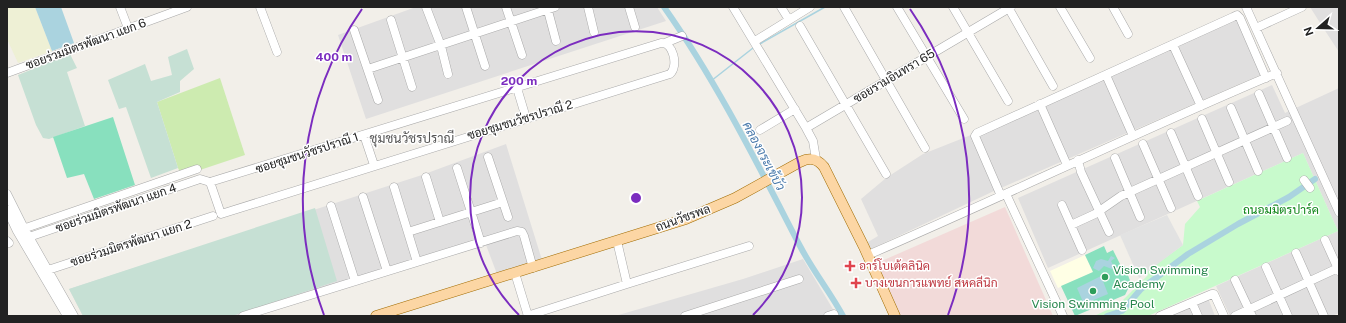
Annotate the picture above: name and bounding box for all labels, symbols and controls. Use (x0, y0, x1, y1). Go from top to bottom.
north arrow (1298, 8, 1338, 48)
street label: ซอยร่วมมิตรพัฒนา แยก 6 (24, 16, 148, 72)
text: N (1301, 25, 1316, 38)
street label: ซอยรามอินทรา 65 (851, 46, 938, 106)
text: 400 m (316, 50, 353, 64)
text: 200 m (501, 74, 537, 88)
street label: ซอยชุมชนวัชรปราณี 2 (465, 96, 575, 145)
water label: คลองจระเข้บัว (739, 118, 790, 193)
street label: ซอยชุมชนวัชรปราณี 1 (253, 129, 361, 178)
district label: ชุมชนวัชรปราณี (370, 129, 455, 148)
street label: ซอยร่วมมิตรพัฒนา แยก 4 (54, 181, 179, 235)
centre of rings (629, 191, 643, 205)
street label: ถนนวัชรพล (654, 202, 712, 234)
park label: ถนอมมิตรปาร์ค (1243, 202, 1319, 217)
street label: ซอยร่วมมิตรพัฒนา แยก 2 (69, 217, 193, 269)
place label: อาร์โบเต้คลินิค (859, 258, 930, 273)
marker: อาร์โบเต้คลินิค (844, 260, 856, 272)
place label: Vision Swimming Academy (1113, 263, 1208, 291)
marker: Vision Swimming Academy (1100, 272, 1110, 282)
place label: บางเขนการแพทย์ สหคลีนิก (865, 275, 998, 290)
marker: บางเขนการแพทย์ สหคลีนิก (850, 277, 862, 289)
marker: Vision Swimming Pool (1088, 286, 1098, 296)
place label: Vision Swimming Pool (1031, 297, 1155, 311)

